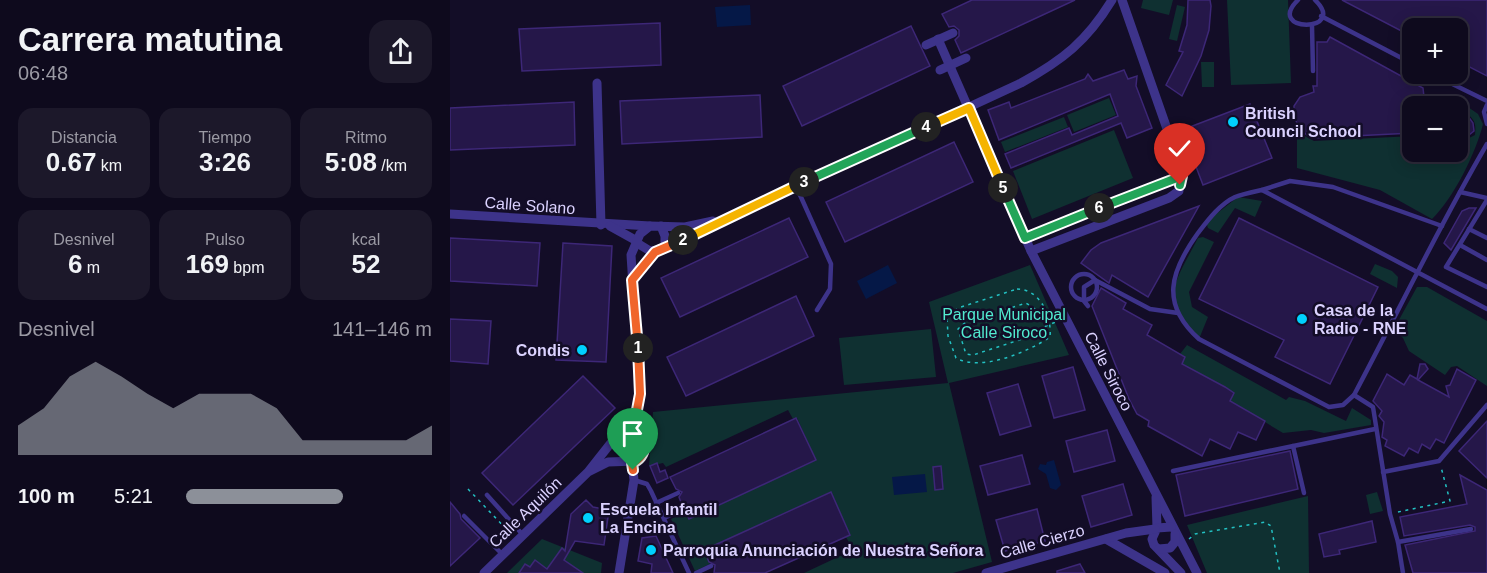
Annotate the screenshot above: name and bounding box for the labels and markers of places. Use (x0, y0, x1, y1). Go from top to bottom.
place label: British Council School (1245, 105, 1361, 140)
pin: 4 (911, 112, 941, 142)
marker: British Council School (1226, 115, 1240, 129)
pin (1154, 123, 1205, 185)
pin: 3 (789, 167, 819, 197)
pin: 5 (988, 173, 1018, 203)
pin: 6 (1084, 193, 1114, 223)
pin: 2 (668, 225, 698, 255)
place label: Casa de la Radio - RNE (1314, 302, 1407, 337)
marker: Casa de la Radio - RNE (1295, 312, 1309, 326)
pin: 1 (623, 333, 653, 363)
place label: Condis (516, 342, 570, 359)
marker: Condis (575, 343, 589, 357)
pin (607, 408, 658, 470)
place label: Escuela Infantil La Encina (600, 501, 717, 536)
marker: Escuela Infantil La Encina (581, 511, 595, 525)
place label: Parroquia Anunciación de Nuestra Señora (663, 542, 983, 559)
marker: Parroquia Anunciación de Nuestra Señora (644, 543, 658, 557)

